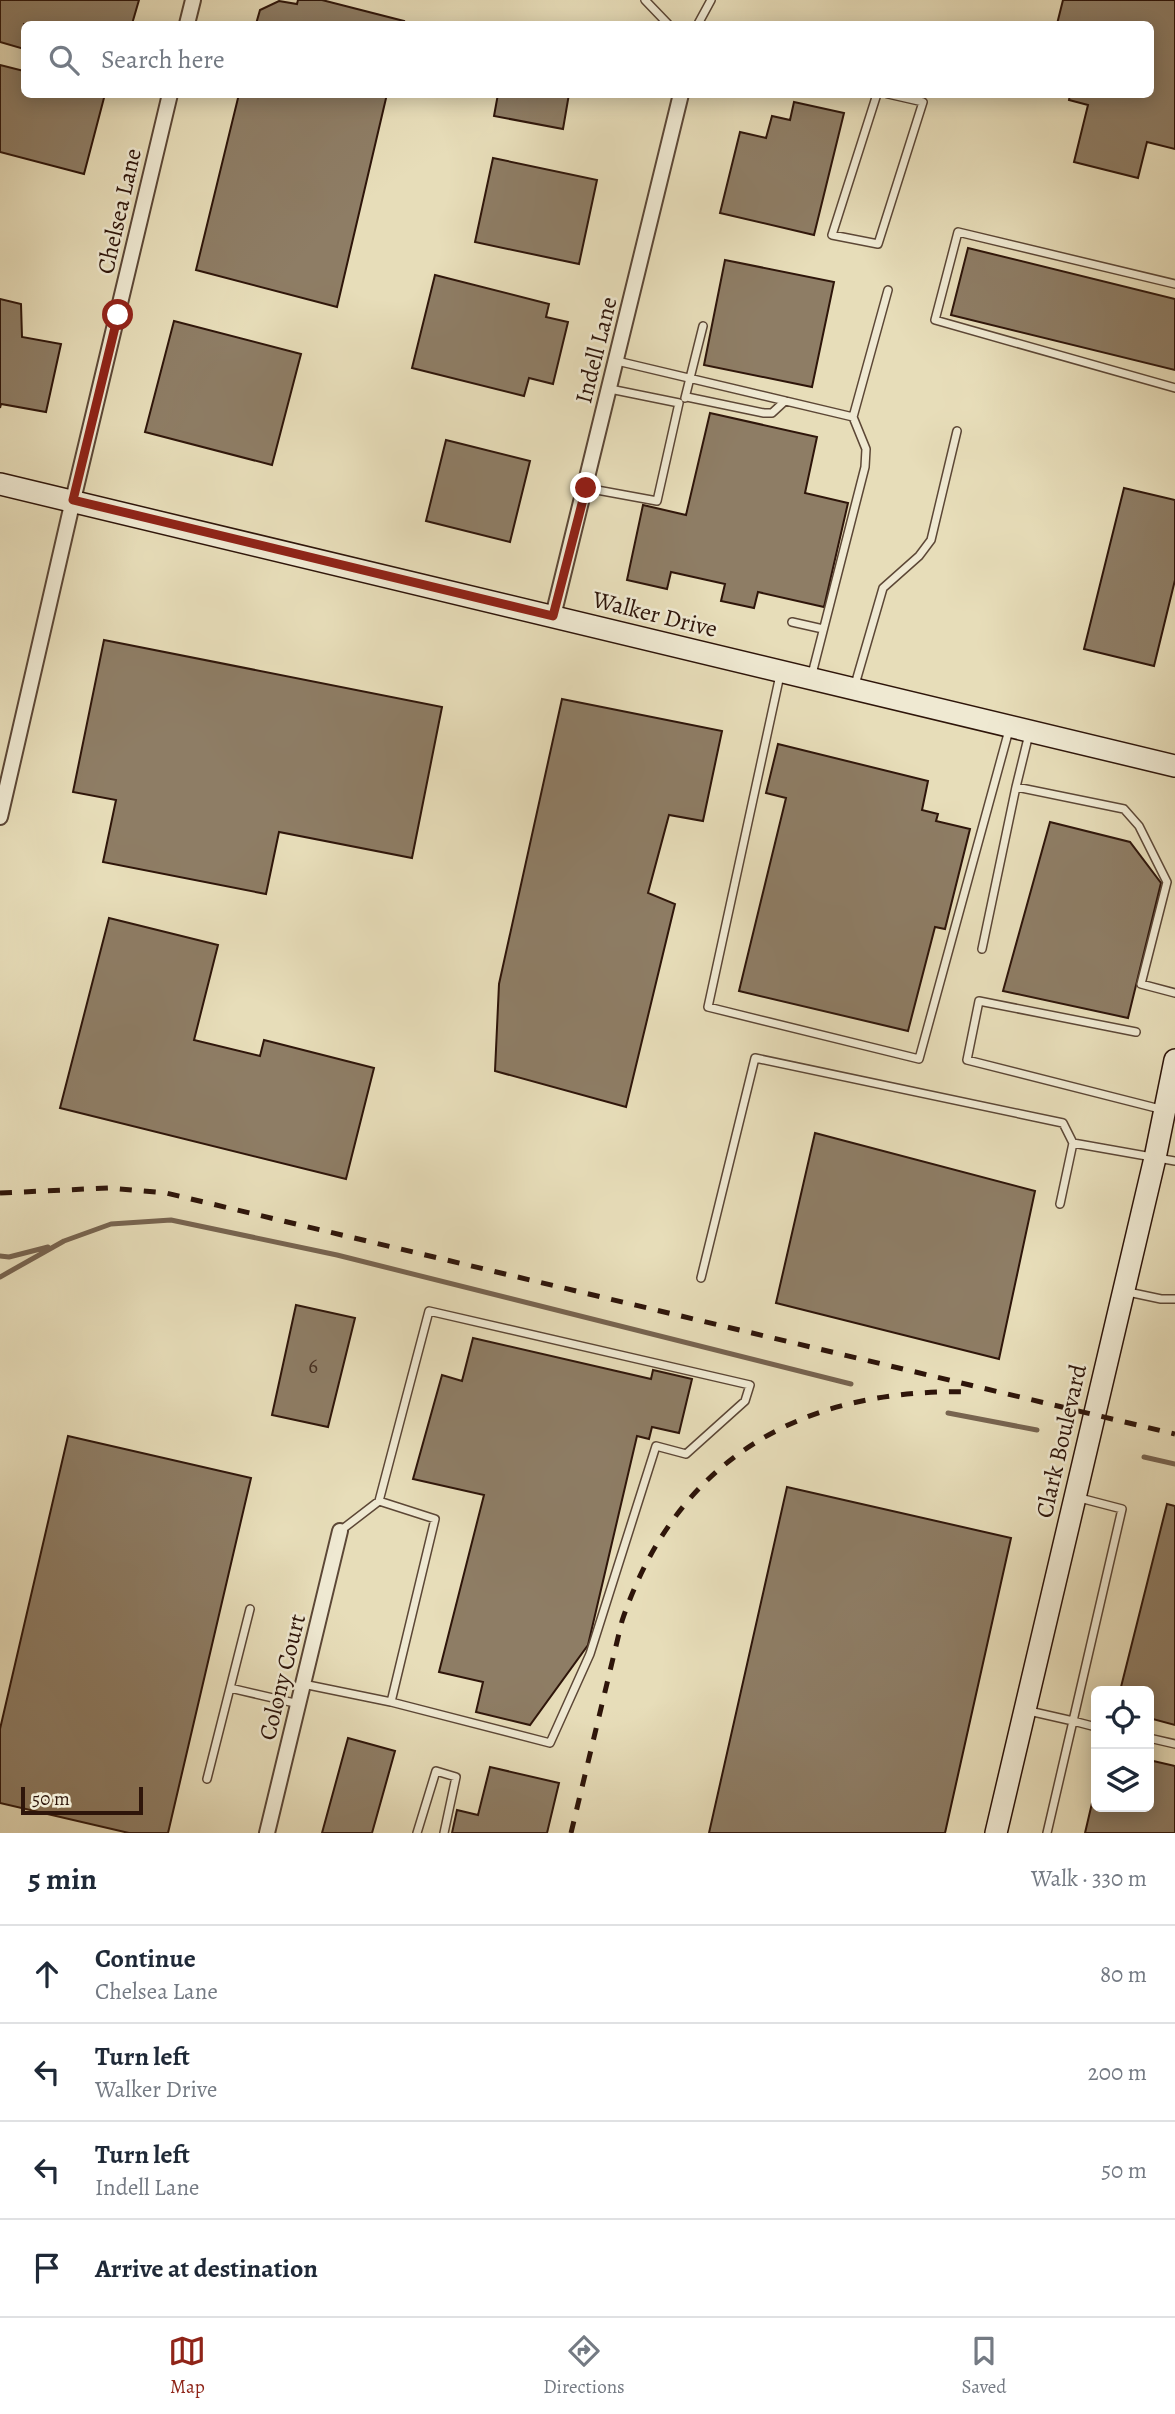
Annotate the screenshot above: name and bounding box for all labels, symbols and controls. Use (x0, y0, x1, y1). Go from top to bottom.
search box (21, 21, 1154, 98)
icon: search (45, 41, 83, 79)
text: Search here (101, 42, 225, 77)
street label: Chelsea Lane (89, 145, 149, 277)
street label: Indell Lane (567, 293, 625, 407)
route start (102, 299, 133, 330)
route end (570, 472, 601, 503)
street label: Walker Drive (588, 583, 721, 645)
house number: 6 (308, 1352, 318, 1380)
street label: Clark Boulevard (1028, 1361, 1094, 1521)
street label: Colony Court (251, 1610, 313, 1743)
map controls (1091, 1686, 1154, 1812)
button: locate (1091, 1686, 1154, 1749)
button: layers (1091, 1749, 1154, 1812)
scale bar (21, 1784, 144, 1816)
text: 50 m (32, 1786, 70, 1812)
text: 5 min (28, 1859, 97, 1899)
text: Walk · 330 m (1031, 1863, 1147, 1894)
text: Continue (95, 1941, 196, 1976)
icon: ahead (28, 1955, 66, 1993)
text: 80 m (1100, 1959, 1147, 1990)
text: Chelsea Lane (95, 1976, 218, 2007)
text: Turn left (95, 2039, 190, 2074)
icon: left (28, 2053, 66, 2091)
text: 200 m (1088, 2057, 1147, 2088)
text: Walker Drive (95, 2074, 217, 2105)
text: Turn left (95, 2137, 190, 2172)
icon: left (28, 2151, 66, 2189)
text: 50 m (1101, 2155, 1147, 2186)
text: Indell Lane (95, 2172, 199, 2203)
icon: arrive (28, 2249, 66, 2287)
text: Arrive at destination (95, 2251, 318, 2286)
tab: Map (168, 2332, 206, 2400)
tab: Directions (543, 2332, 625, 2400)
tab: Saved (962, 2332, 1007, 2400)

